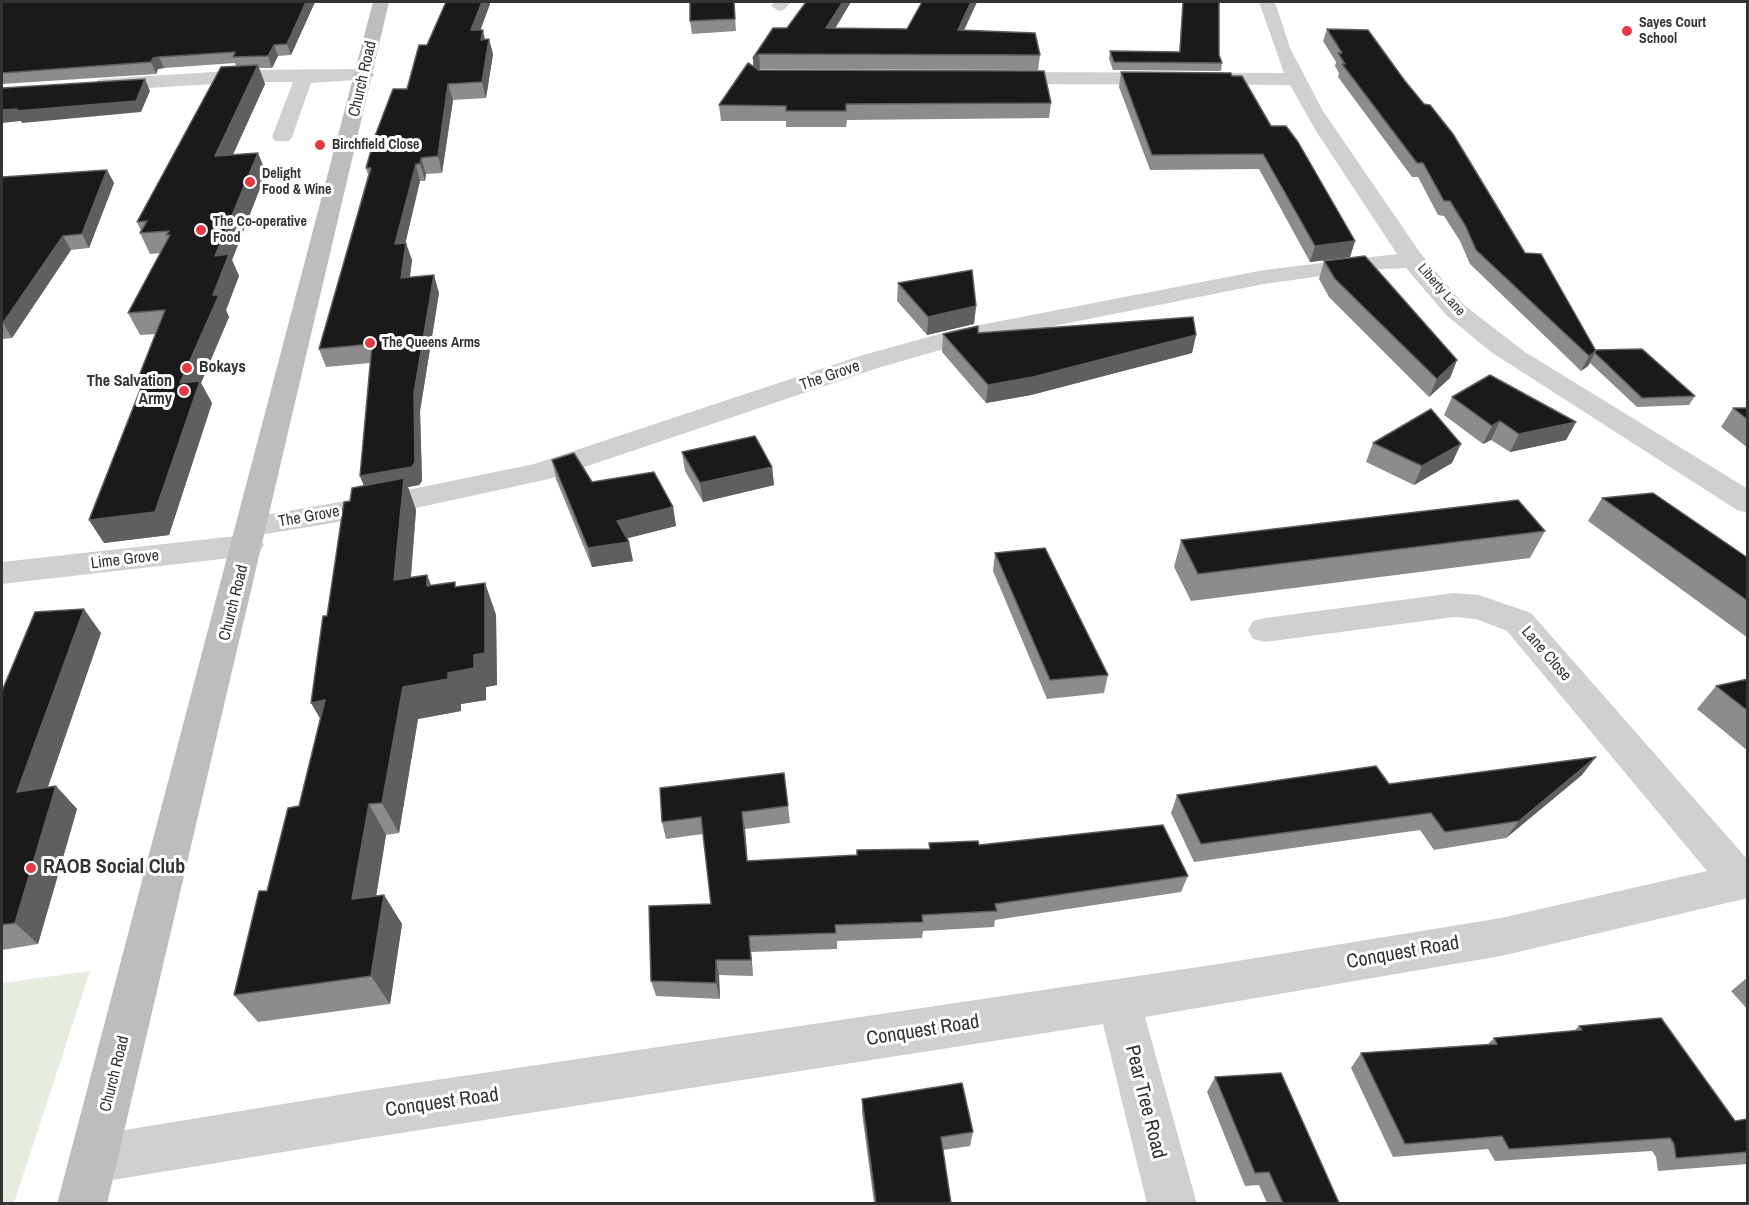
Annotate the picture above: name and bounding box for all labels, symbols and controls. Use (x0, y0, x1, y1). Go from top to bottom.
place label: Sayes Court School (1639, 15, 1706, 48)
marker: Sayes Court School (1620, 24, 1634, 38)
street label: Church Road (345, 39, 381, 119)
place label: Birchfield Close (332, 137, 419, 153)
marker: Birchfield Close (313, 138, 327, 152)
place label: Delight Food & Wine (262, 166, 331, 198)
marker: Delight Food & Wine (243, 175, 257, 189)
place label: The Co-operative Food (213, 214, 307, 246)
marker: The Co-operative Food (194, 223, 208, 237)
street label: Liberty Lane (1414, 260, 1468, 320)
place label: The Queens Arms (382, 335, 480, 351)
marker: The Queens Arms (363, 336, 377, 350)
street label: The Grove (798, 357, 862, 395)
place label: Bokays (199, 358, 246, 378)
marker: Bokays (180, 361, 194, 375)
place label: The Salvation Army (87, 372, 172, 410)
marker: The Salvation Army (177, 384, 191, 398)
street label: The Grove (277, 502, 341, 532)
street label: Lime Grove (90, 546, 160, 574)
street label: Church Road (215, 563, 253, 643)
street label: Lane Close (1517, 623, 1575, 685)
place label: RAOB Social Club (43, 856, 185, 880)
marker: RAOB Social Club (24, 861, 38, 875)
street label: Conquest Road (1345, 931, 1461, 975)
street label: Conquest Road (865, 1010, 981, 1052)
street label: Church Road (96, 1034, 134, 1114)
street label: Pear Tree Road (1119, 1043, 1171, 1161)
street label: Conquest Road (384, 1083, 500, 1123)

